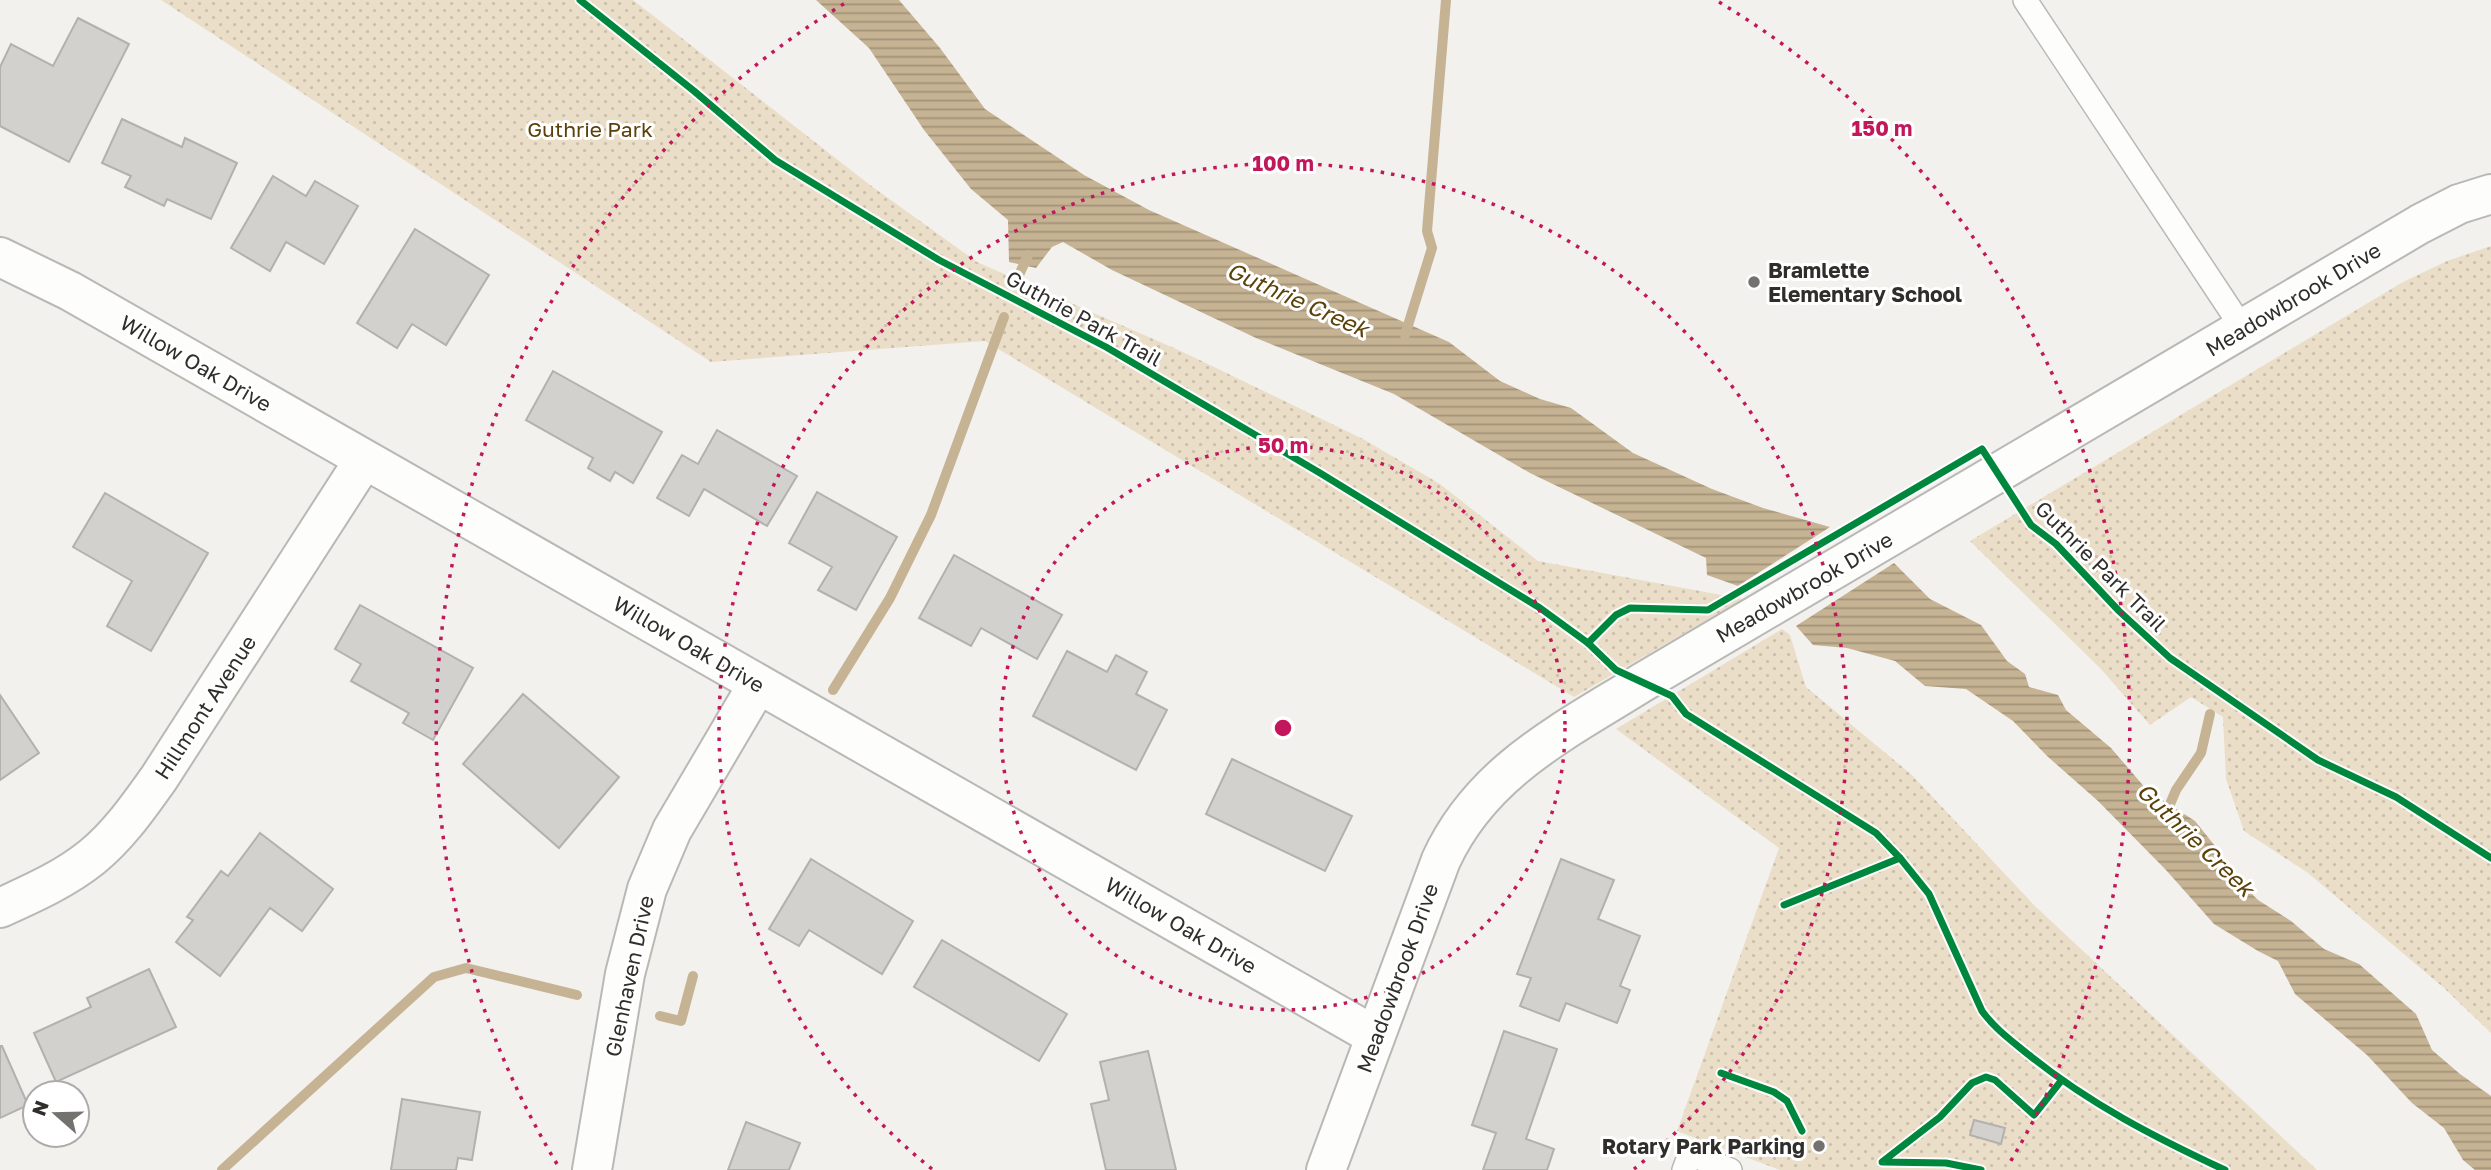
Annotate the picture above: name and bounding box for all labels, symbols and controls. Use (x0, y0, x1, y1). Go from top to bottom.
text: 150 m (1852, 115, 1912, 141)
park label: Guthrie Park (527, 116, 653, 142)
text: 100 m (1252, 150, 1314, 176)
street label: Meadowbrook Drive (2201, 236, 2385, 362)
water label: Guthrie Creek (1223, 255, 1375, 343)
place label: Bramlette Elementary School (1768, 257, 1962, 307)
street label: Guthrie Park Trail (1002, 264, 1166, 372)
marker: Bramlette Elementary School (1746, 274, 1762, 290)
street label: Willow Oak Drive (116, 309, 276, 417)
text: 50 m (1258, 432, 1308, 458)
street label: Guthrie Park Trail (2030, 495, 2172, 637)
street label: Meadowbrook Drive (1711, 526, 1897, 648)
street label: Willow Oak Drive (609, 590, 769, 698)
street label: Hillmont Avenue (149, 630, 261, 784)
centre of rings (1271, 716, 1295, 740)
water label: Guthrie Creek (2132, 776, 2262, 903)
street label: Willow Oak Drive (1101, 871, 1261, 979)
street label: Meadowbrook Drive (1351, 880, 1443, 1076)
street label: Glenhaven Drive (599, 893, 659, 1059)
north arrow (21, 1079, 91, 1149)
text: N (26, 1097, 53, 1119)
place label: Rotary Park Parking (1602, 1133, 1805, 1159)
marker: Rotary Park Parking (1811, 1138, 1827, 1154)

